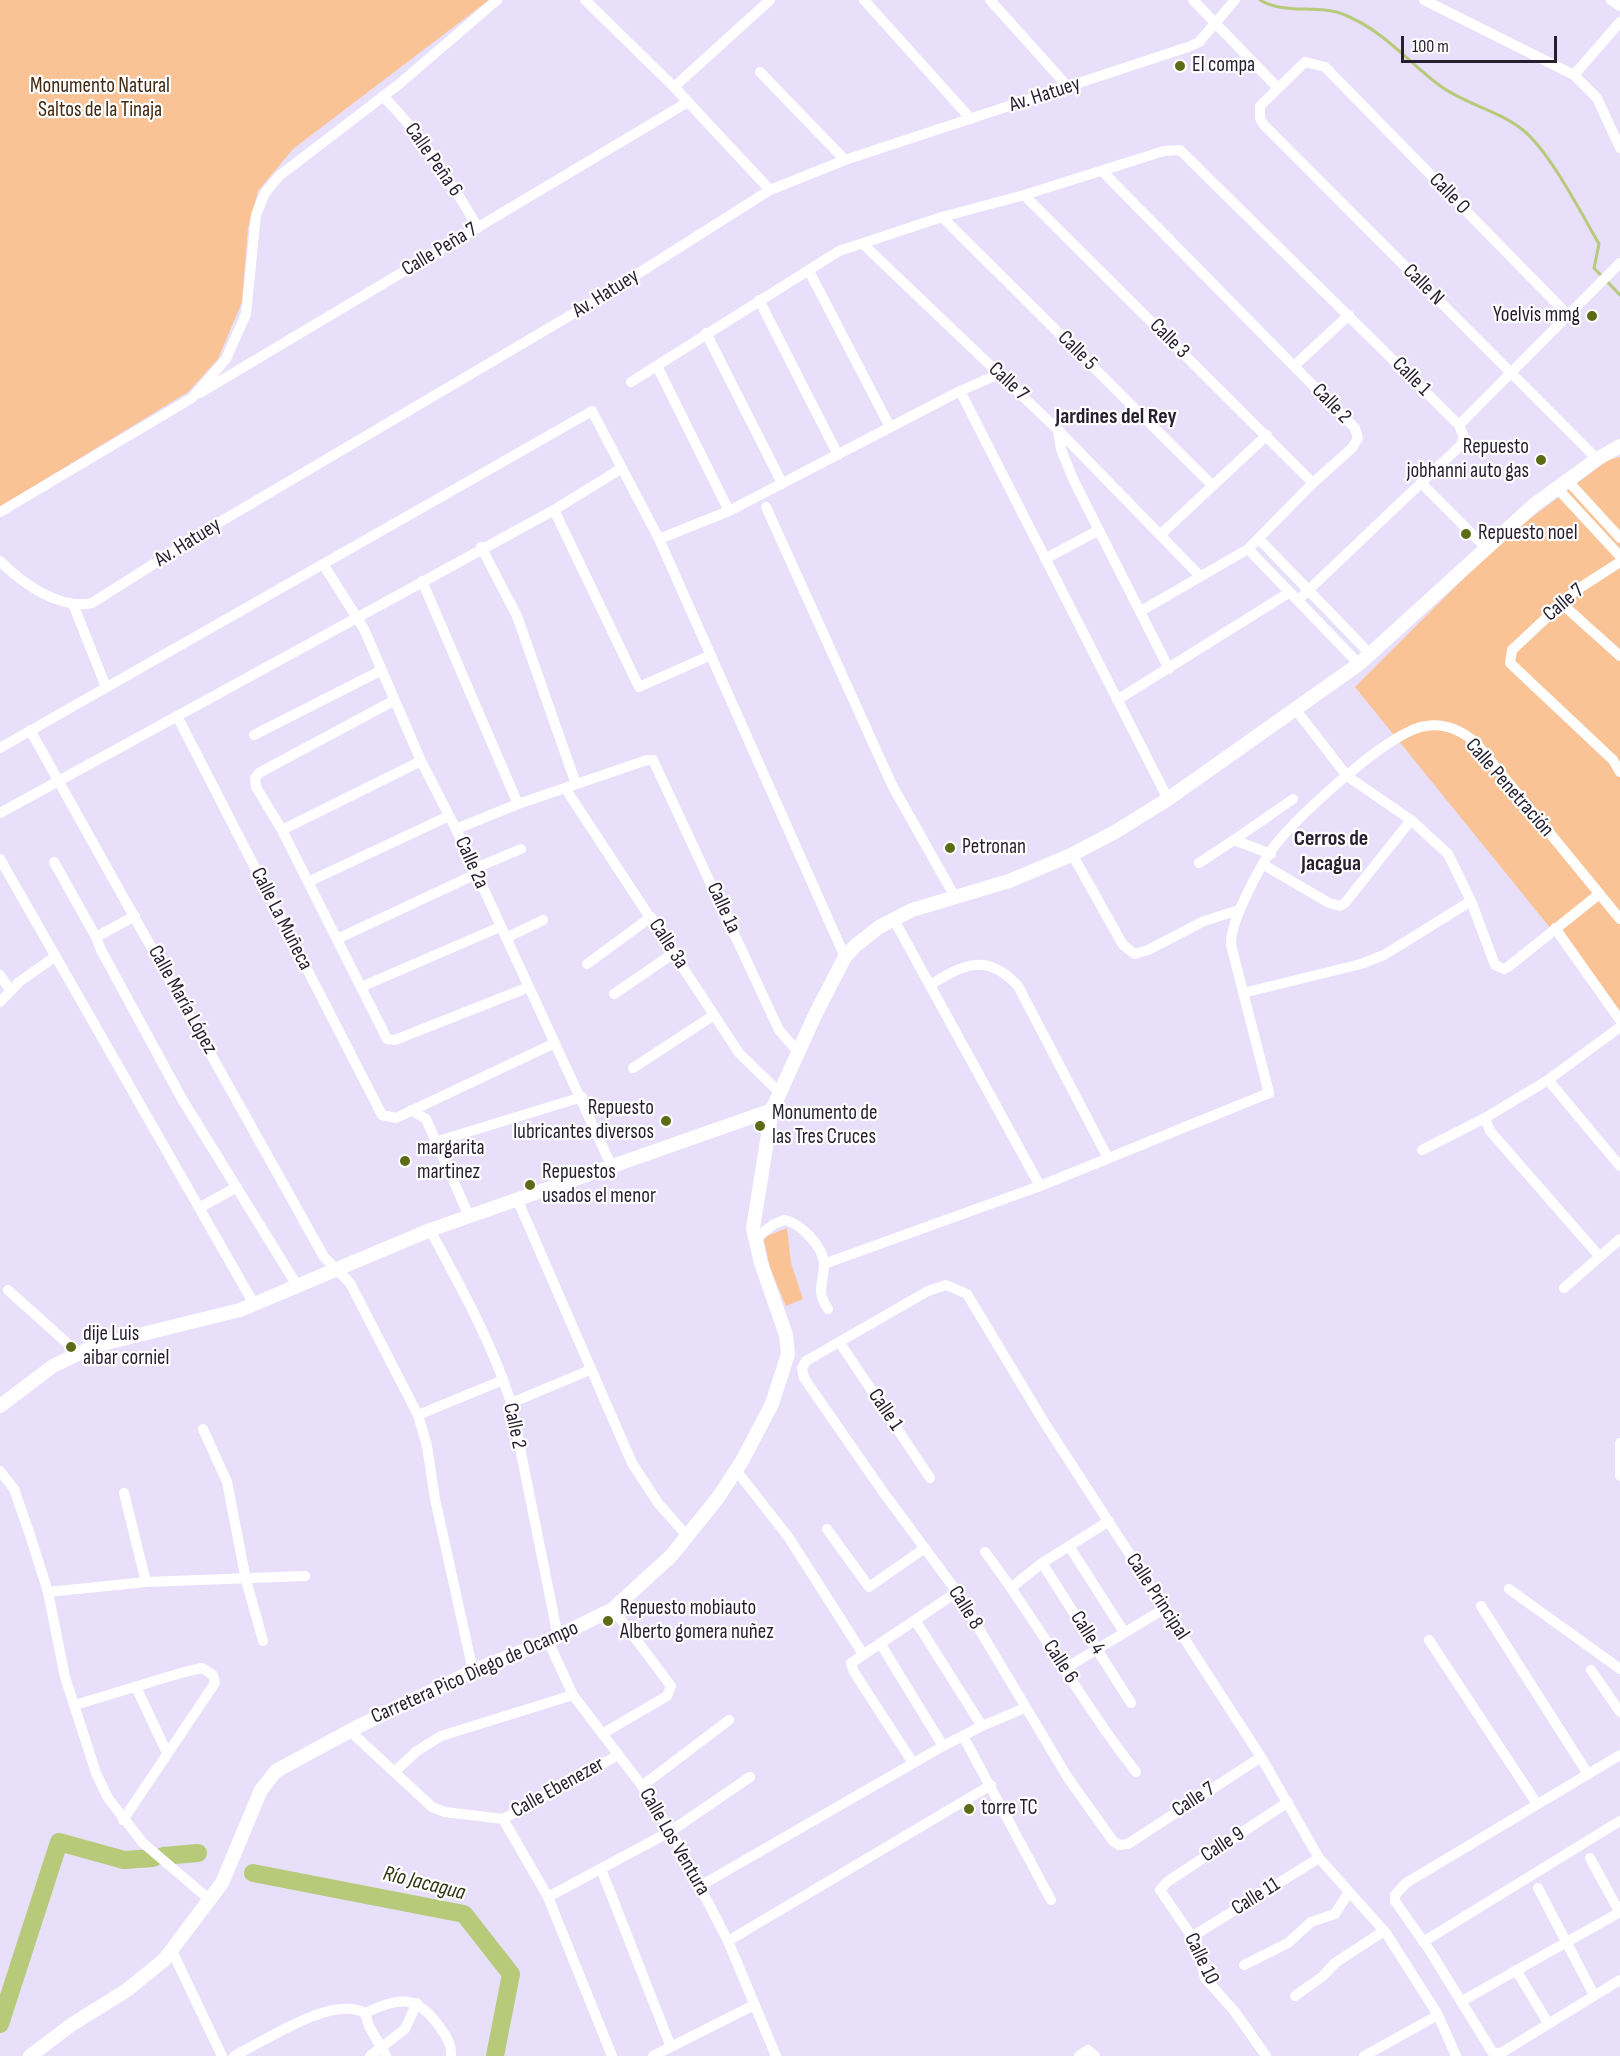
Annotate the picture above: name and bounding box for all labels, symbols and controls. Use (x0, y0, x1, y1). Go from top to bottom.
scale bar (1404, 24, 1560, 62)
text: 100 m (1412, 36, 1449, 57)
place label: El compa (1192, 53, 1255, 79)
marker: El compa (1173, 59, 1187, 73)
street label: Av. Hatuey (1006, 72, 1084, 118)
park label: Monumento Natural Saltos de la Tinaja (30, 74, 170, 124)
street label: Calle Peña 6 (398, 118, 468, 202)
street label: Calle O (1423, 168, 1475, 220)
street label: Calle Peña 7 (398, 218, 482, 282)
street label: Calle N (1397, 259, 1449, 311)
street label: Av. Hatuey (568, 264, 644, 324)
place label: Yoelvis mmg (1493, 303, 1580, 329)
marker: Yoelvis mmg (1585, 309, 1599, 323)
street label: Calle 3 (1144, 314, 1194, 364)
street label: Calle 5 (1052, 326, 1102, 376)
street label: Calle 1 (1386, 352, 1436, 402)
street label: Calle 7 (983, 357, 1033, 407)
street label: Calle 2 (1306, 379, 1356, 429)
district label: Jardines del Rey (1055, 404, 1177, 430)
place label: Repuesto jobhanni auto gas (1407, 435, 1529, 485)
marker: Repuesto jobhanni auto gas (1534, 453, 1548, 467)
street label: Av. Hatuey (150, 513, 226, 573)
place label: Repuesto noel (1478, 521, 1578, 547)
marker: Repuesto noel (1459, 527, 1473, 541)
street label: Calle 7 (1538, 579, 1590, 627)
street label: Calle Penetración (1459, 734, 1559, 842)
district label: Cerros de Jacagua (1294, 826, 1368, 878)
street label: Calle 2a (448, 833, 494, 893)
place label: Petronan (962, 835, 1026, 861)
marker: Petronan (943, 841, 957, 855)
street label: Calle La Muñeca (244, 864, 318, 974)
street label: Calle 1a (700, 879, 746, 937)
street label: Calle 3a (643, 914, 693, 974)
street label: Calle María López (142, 941, 222, 1059)
place label: Repuesto lubricantes diversos (513, 1096, 654, 1146)
place label: Monumento de las Tres Cruces (772, 1101, 878, 1151)
marker: Repuesto lubricantes diversos (659, 1114, 673, 1128)
marker: Monumento de las Tres Cruces (753, 1119, 767, 1133)
place label: margarita martinez (417, 1136, 485, 1186)
marker: margarita martinez (398, 1154, 412, 1168)
place label: Repuestos usados el menor (542, 1160, 656, 1210)
marker: Repuestos usados el menor (523, 1178, 537, 1192)
place label: dije Luis aibar corniel (83, 1322, 169, 1372)
marker: dije Luis aibar corniel (64, 1340, 78, 1354)
street label: Calle 1 (862, 1384, 908, 1436)
street label: Calle 2 (497, 1401, 531, 1451)
street label: Calle Principal (1120, 1549, 1194, 1645)
street label: Calle 8 (942, 1582, 988, 1634)
place label: Repuesto mobiauto Alberto gomera nuñez (620, 1596, 774, 1646)
street label: Calle 4 (1064, 1607, 1110, 1659)
marker: Repuesto mobiauto Alberto gomera nuñez (601, 1614, 615, 1628)
street label: Carretera Pico Diego de Ocampo (368, 1616, 582, 1730)
street label: Calle 6 (1037, 1636, 1083, 1688)
street label: Calle Ebenezer (507, 1752, 609, 1824)
street label: Calle 7 (1168, 1777, 1220, 1823)
street label: Calle Los Ventura (633, 1784, 715, 1900)
place label: torre TC (981, 1796, 1038, 1822)
marker: torre TC (962, 1802, 976, 1816)
street label: Calle 9 (1197, 1822, 1249, 1868)
water label: Río Jacagua (380, 1861, 468, 1907)
street label: Calle 11 (1227, 1872, 1285, 1922)
street label: Calle 10 (1178, 1929, 1224, 1989)

